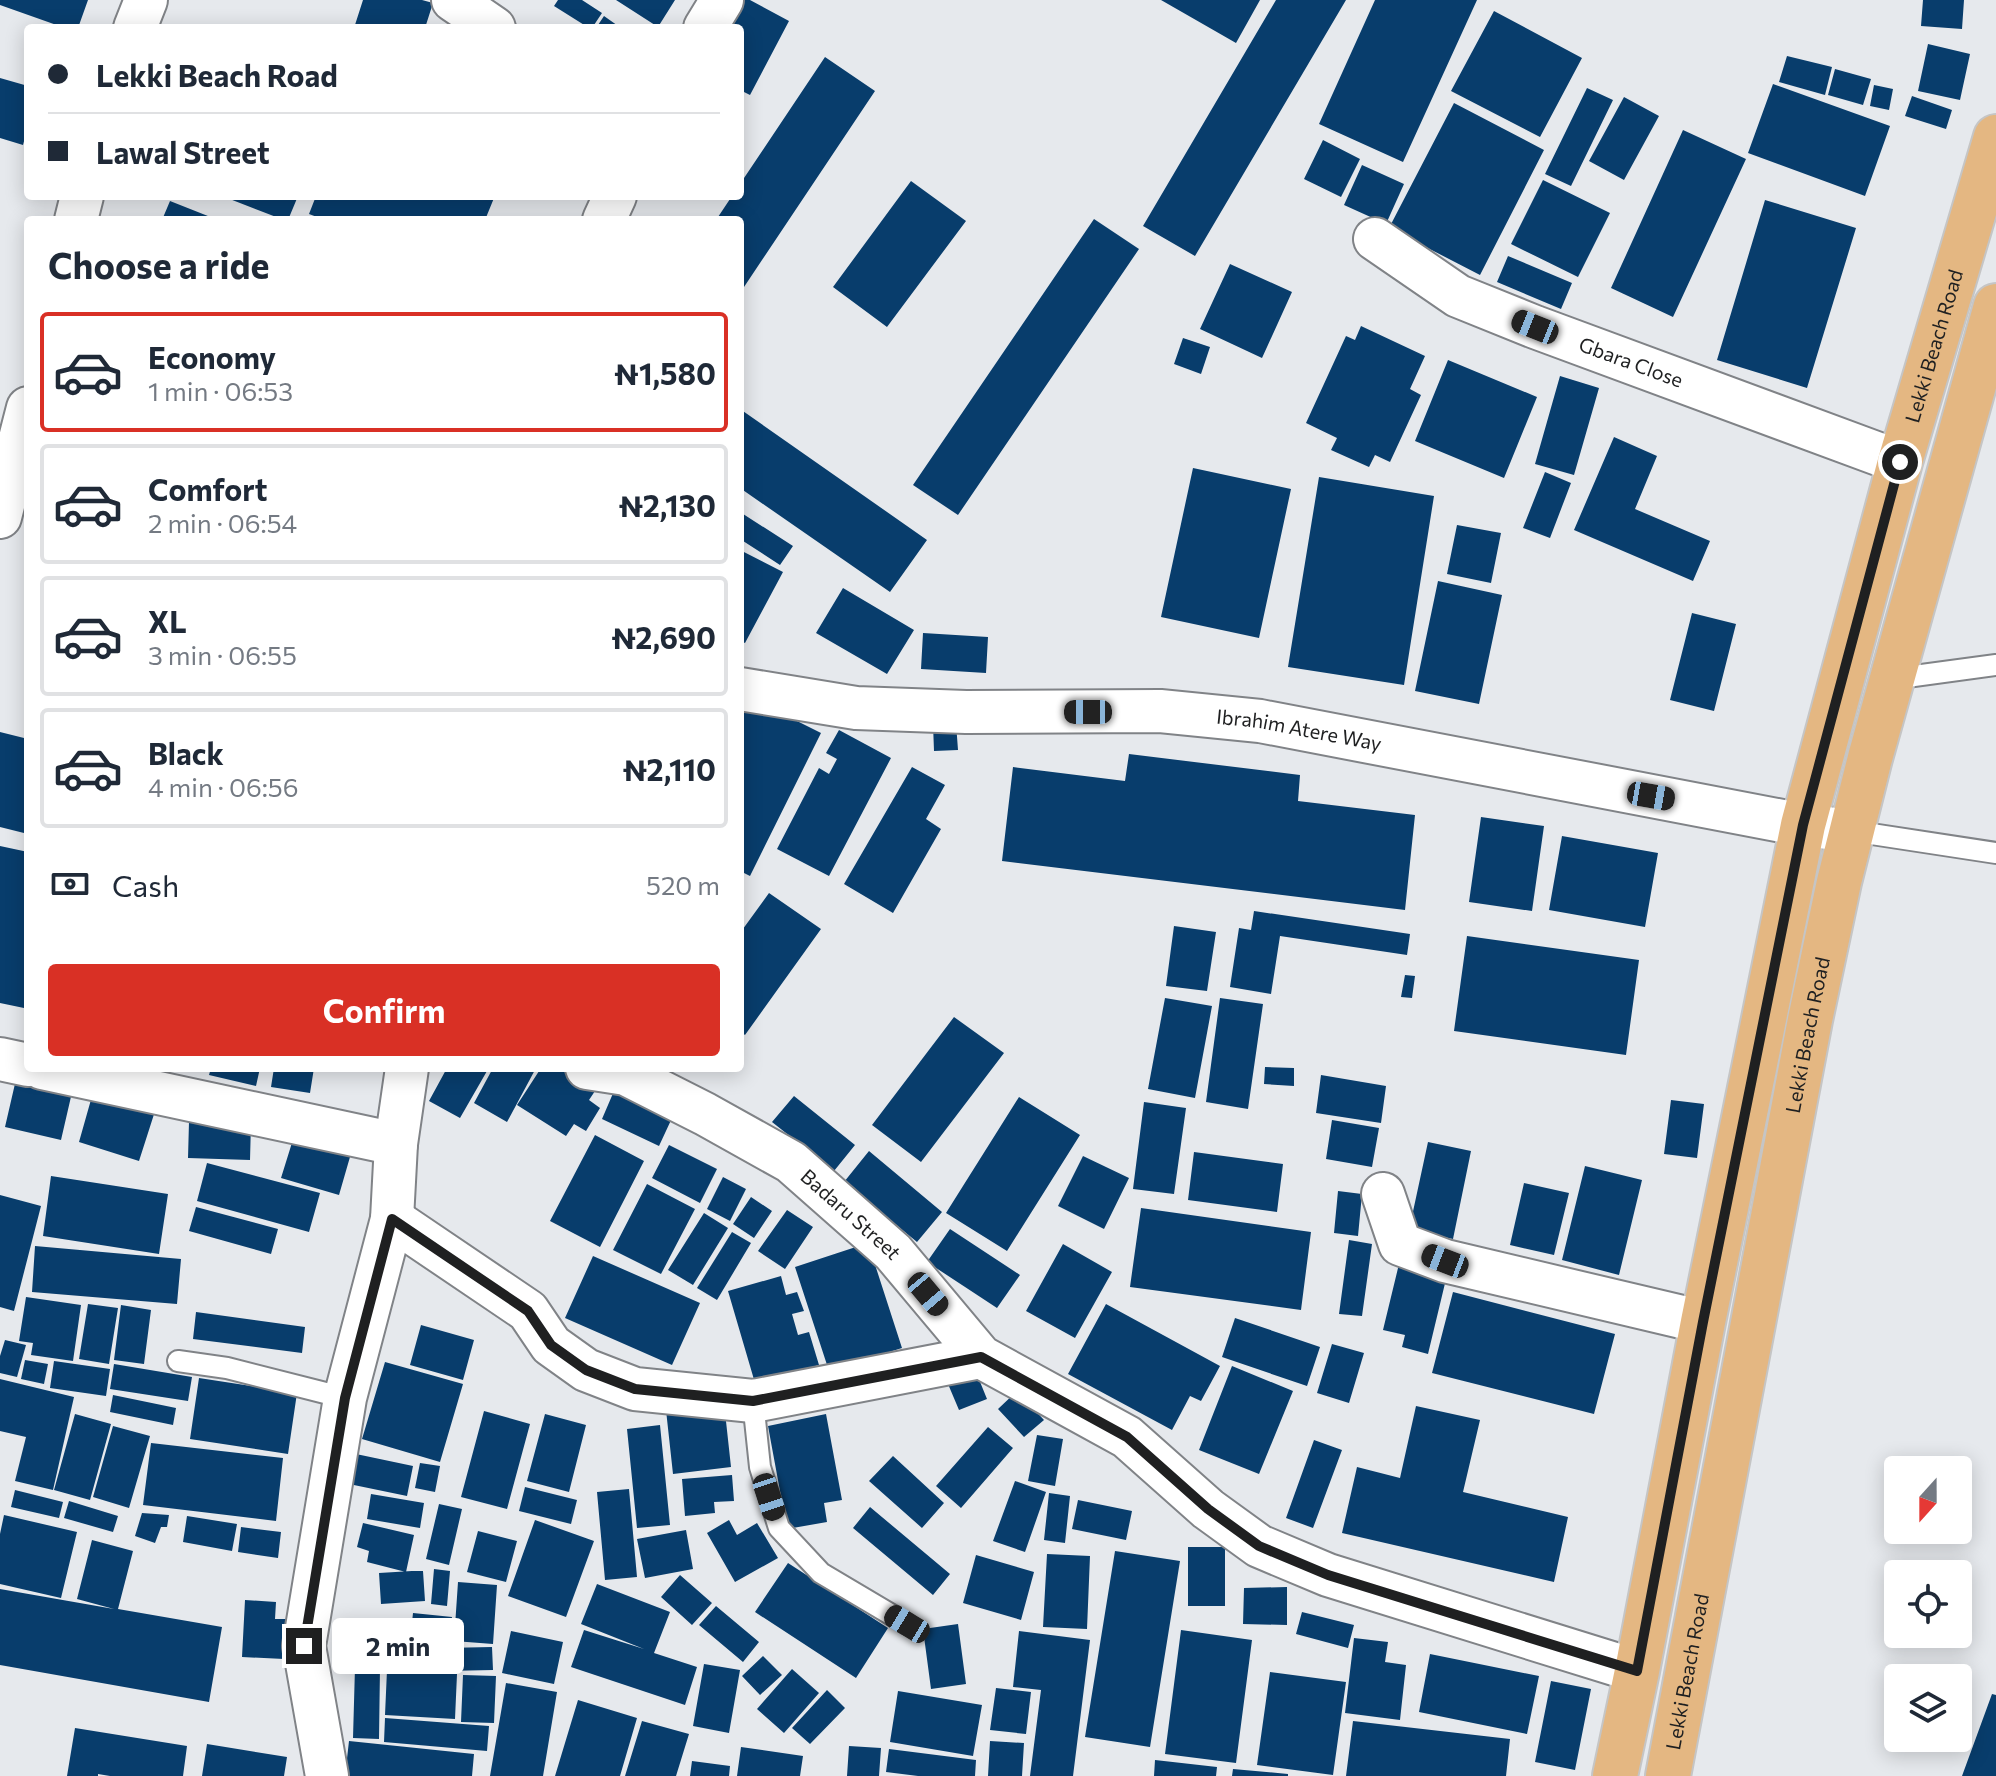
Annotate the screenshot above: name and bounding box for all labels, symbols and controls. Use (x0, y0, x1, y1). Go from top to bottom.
text: Lekki Beach Road (96, 56, 338, 93)
text: Lawal Street (96, 133, 270, 170)
text: Choose a ride (48, 242, 269, 286)
street label: Lekki Beach Road (1899, 266, 1967, 425)
car (1508, 307, 1562, 347)
street label: Gbara Close (1576, 331, 1687, 392)
icon: car (52, 336, 124, 408)
text: Economy (148, 338, 276, 375)
text: ₦1,580 (614, 354, 716, 391)
text: 1 min · 06:53 (148, 375, 293, 406)
route start (1882, 444, 1918, 480)
icon: car (52, 468, 124, 540)
text: Comfort (148, 470, 267, 507)
text: ₦2,130 (618, 486, 716, 523)
text: 2 min · 06:54 (148, 507, 297, 538)
icon: car (52, 600, 124, 672)
text: XL (148, 602, 187, 639)
text: ₦2,690 (611, 618, 716, 655)
text: 3 min · 06:55 (148, 639, 297, 670)
car (1064, 700, 1112, 724)
street label: Ibrahim Atere Way (1215, 704, 1384, 755)
icon: car (52, 732, 124, 804)
text: Black (148, 734, 224, 771)
text: ₦2,110 (622, 750, 716, 787)
text: 4 min · 06:56 (148, 771, 299, 802)
car (1625, 780, 1677, 812)
icon: cash (48, 862, 92, 906)
text: Cash (112, 866, 179, 903)
text: 520 m (646, 869, 720, 900)
street label: Lekki Beach Road (1780, 955, 1834, 1115)
button: Confirm (48, 964, 720, 1056)
street label: Badaru Street (796, 1164, 907, 1264)
car (1418, 1241, 1472, 1281)
car (903, 1268, 953, 1320)
north arrow (1884, 1456, 1972, 1544)
map controls (1884, 1456, 1972, 1752)
car (750, 1470, 788, 1524)
button: locate (1884, 1560, 1972, 1648)
street label: Lekki Beach Road (1660, 1591, 1713, 1752)
car (880, 1601, 934, 1647)
callout: 2 min (332, 1618, 464, 1674)
route end (286, 1628, 322, 1664)
text: 2 min (366, 1630, 430, 1661)
button: layers (1884, 1664, 1972, 1752)

